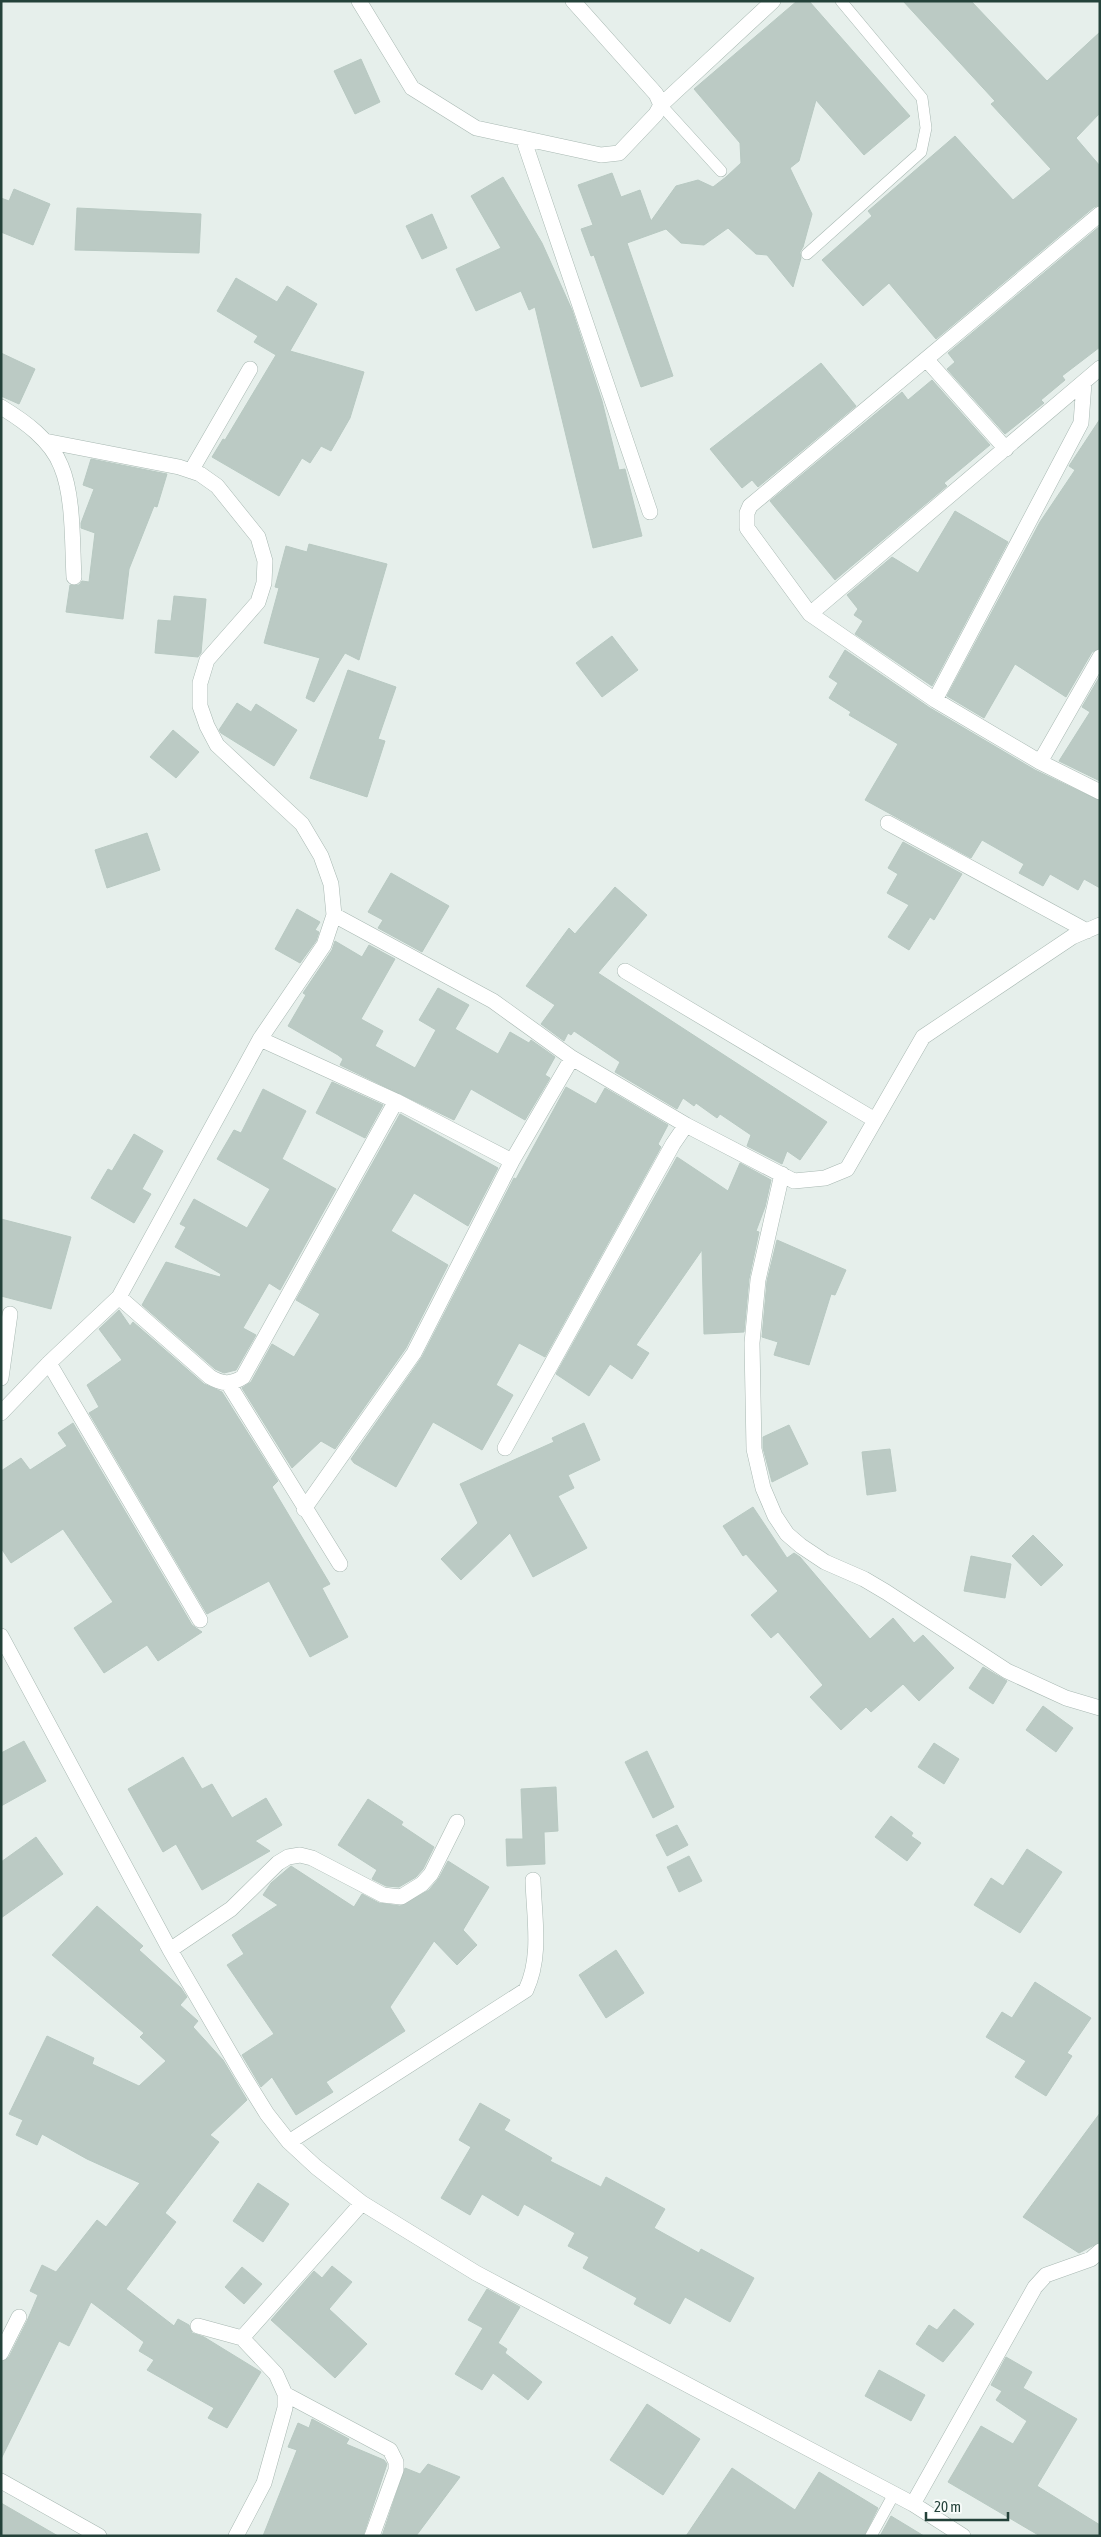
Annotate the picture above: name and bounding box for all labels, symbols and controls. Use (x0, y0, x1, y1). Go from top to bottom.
scale bar (926, 2490, 1008, 2522)
text: 20 m (934, 2498, 961, 2515)

